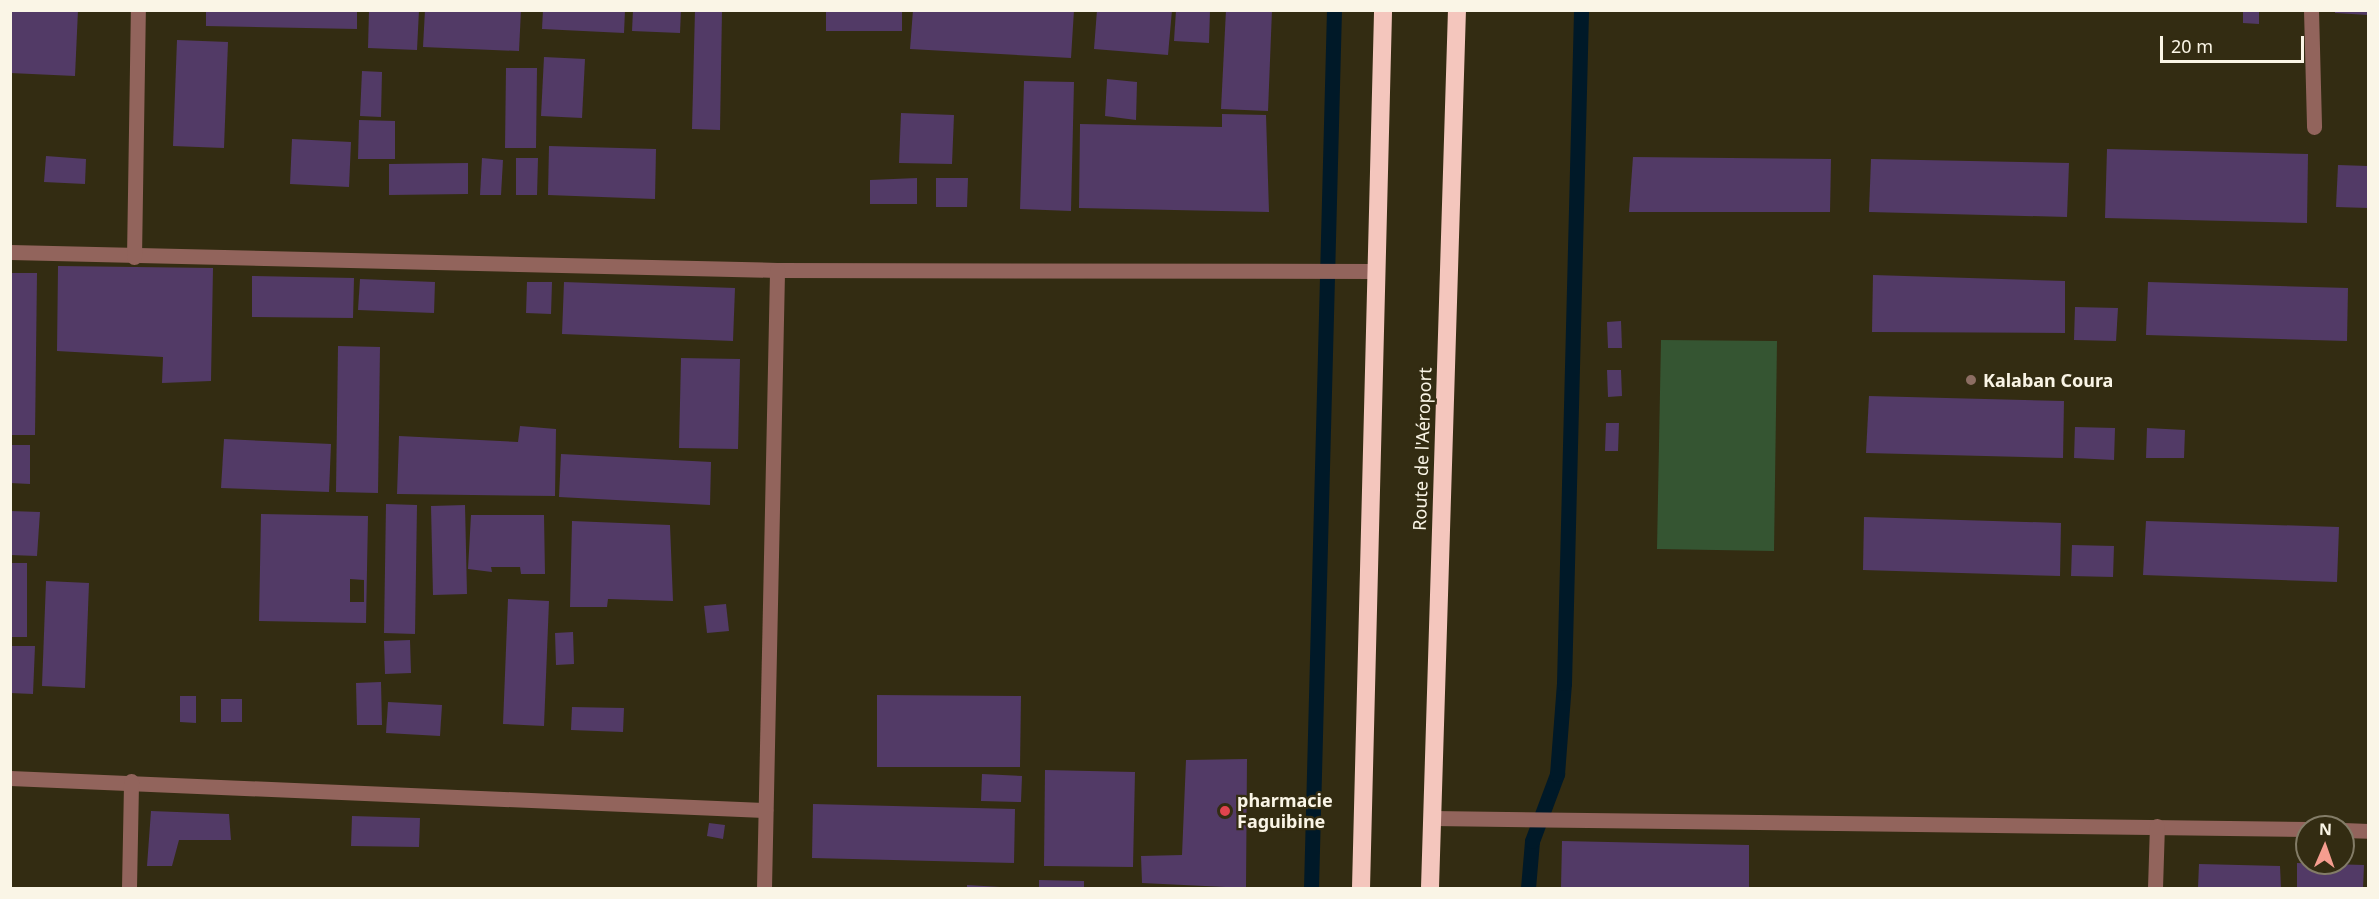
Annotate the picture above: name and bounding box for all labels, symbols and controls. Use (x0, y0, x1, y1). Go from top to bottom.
scale bar (2163, 24, 2307, 62)
text: 20 m (2171, 34, 2213, 58)
street label: Route de l'Aéroport (1408, 367, 1436, 531)
place label: Kalaban Coura (1983, 369, 2113, 391)
marker: Kalaban Coura (1964, 373, 1978, 387)
place label: pharmacie Faguibine (1237, 790, 1333, 832)
marker: pharmacie Faguibine (1218, 804, 1232, 818)
north arrow (2295, 815, 2355, 875)
text: N (2319, 818, 2332, 840)

